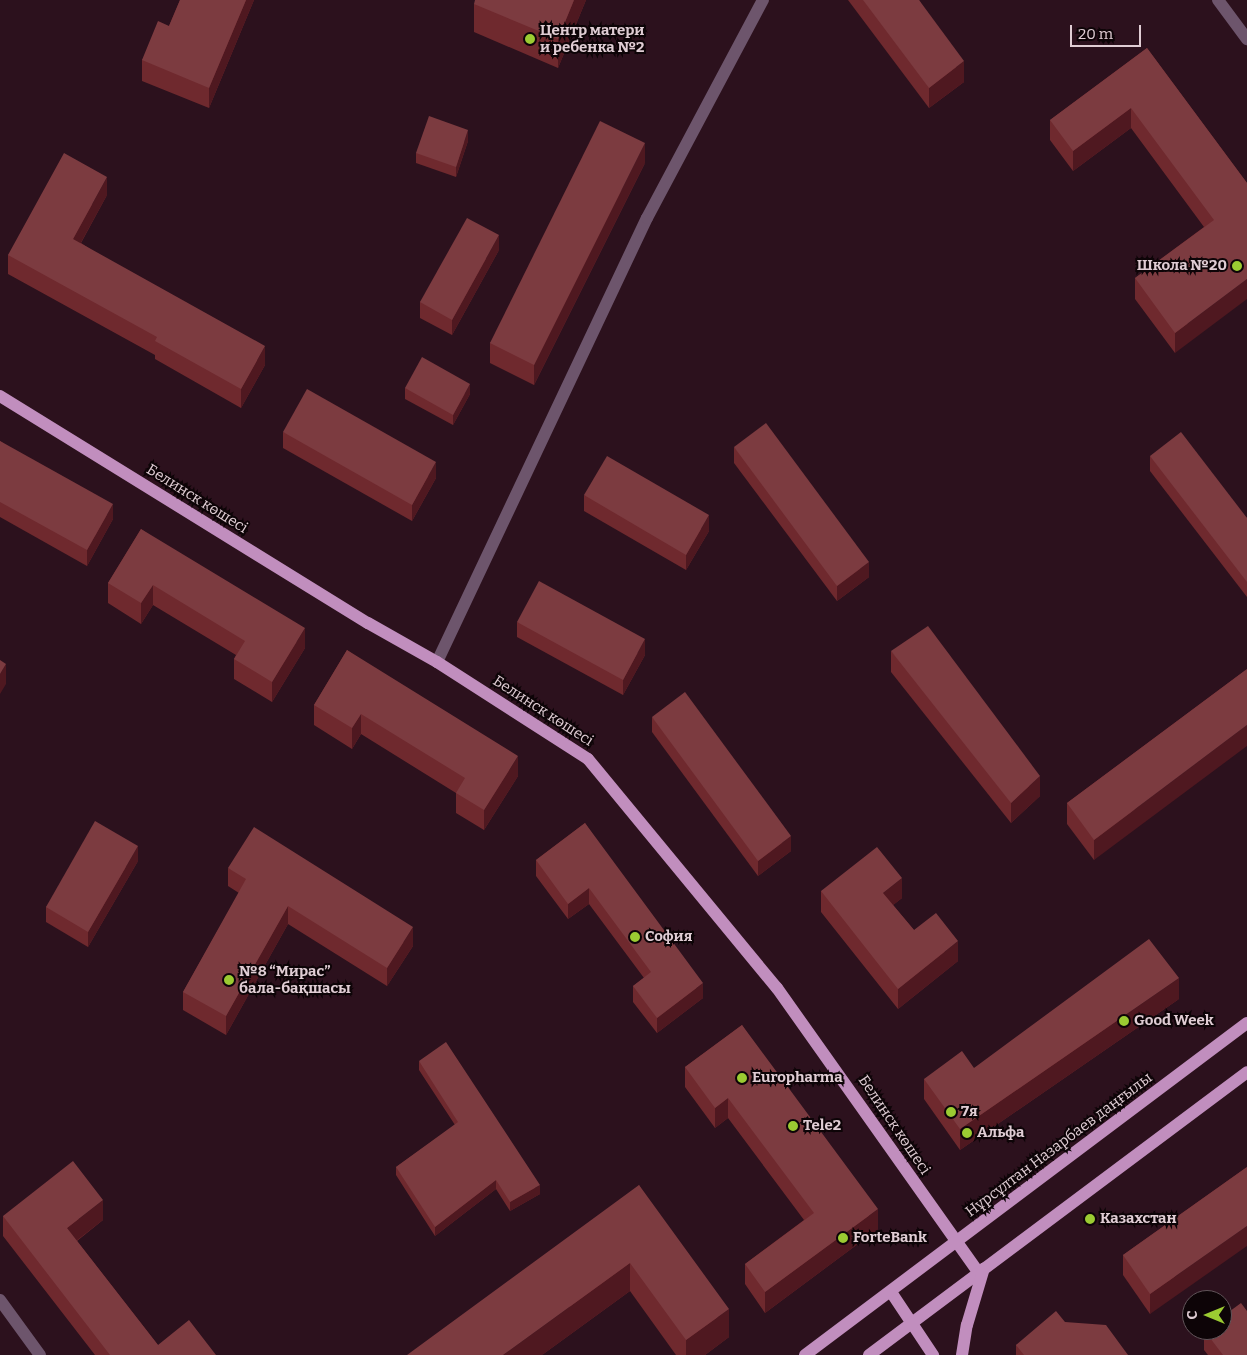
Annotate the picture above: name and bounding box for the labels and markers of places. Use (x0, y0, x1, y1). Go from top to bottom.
place label: Центр матери и ребенка №2 (540, 21, 644, 56)
marker: Центр матери и ребенка №2 (524, 33, 536, 45)
place label: Школа №20 (1137, 257, 1227, 275)
marker: Школа №20 (1231, 260, 1243, 272)
place label: София (645, 928, 692, 946)
marker: София (629, 931, 641, 943)
place label: №8 “Мирас” бала-бақшасы (239, 962, 351, 997)
marker: №8 “Мирас” бала-бақшасы (223, 974, 235, 986)
place label: Good Week (1134, 1012, 1214, 1030)
marker: Good Week (1118, 1015, 1130, 1027)
place label: Europharma (752, 1069, 843, 1087)
marker: Europharma (736, 1072, 748, 1084)
place label: 7я (961, 1103, 978, 1121)
marker: 7я (945, 1106, 957, 1118)
place label: Tele2 (803, 1117, 841, 1135)
marker: Tele2 (787, 1120, 799, 1132)
place label: Альфа (977, 1124, 1024, 1142)
marker: Альфа (961, 1127, 973, 1139)
place label: Казахстан (1100, 1210, 1177, 1228)
marker: Казахстан (1084, 1213, 1096, 1225)
place label: ForteBank (853, 1229, 927, 1247)
marker: ForteBank (837, 1232, 849, 1244)

